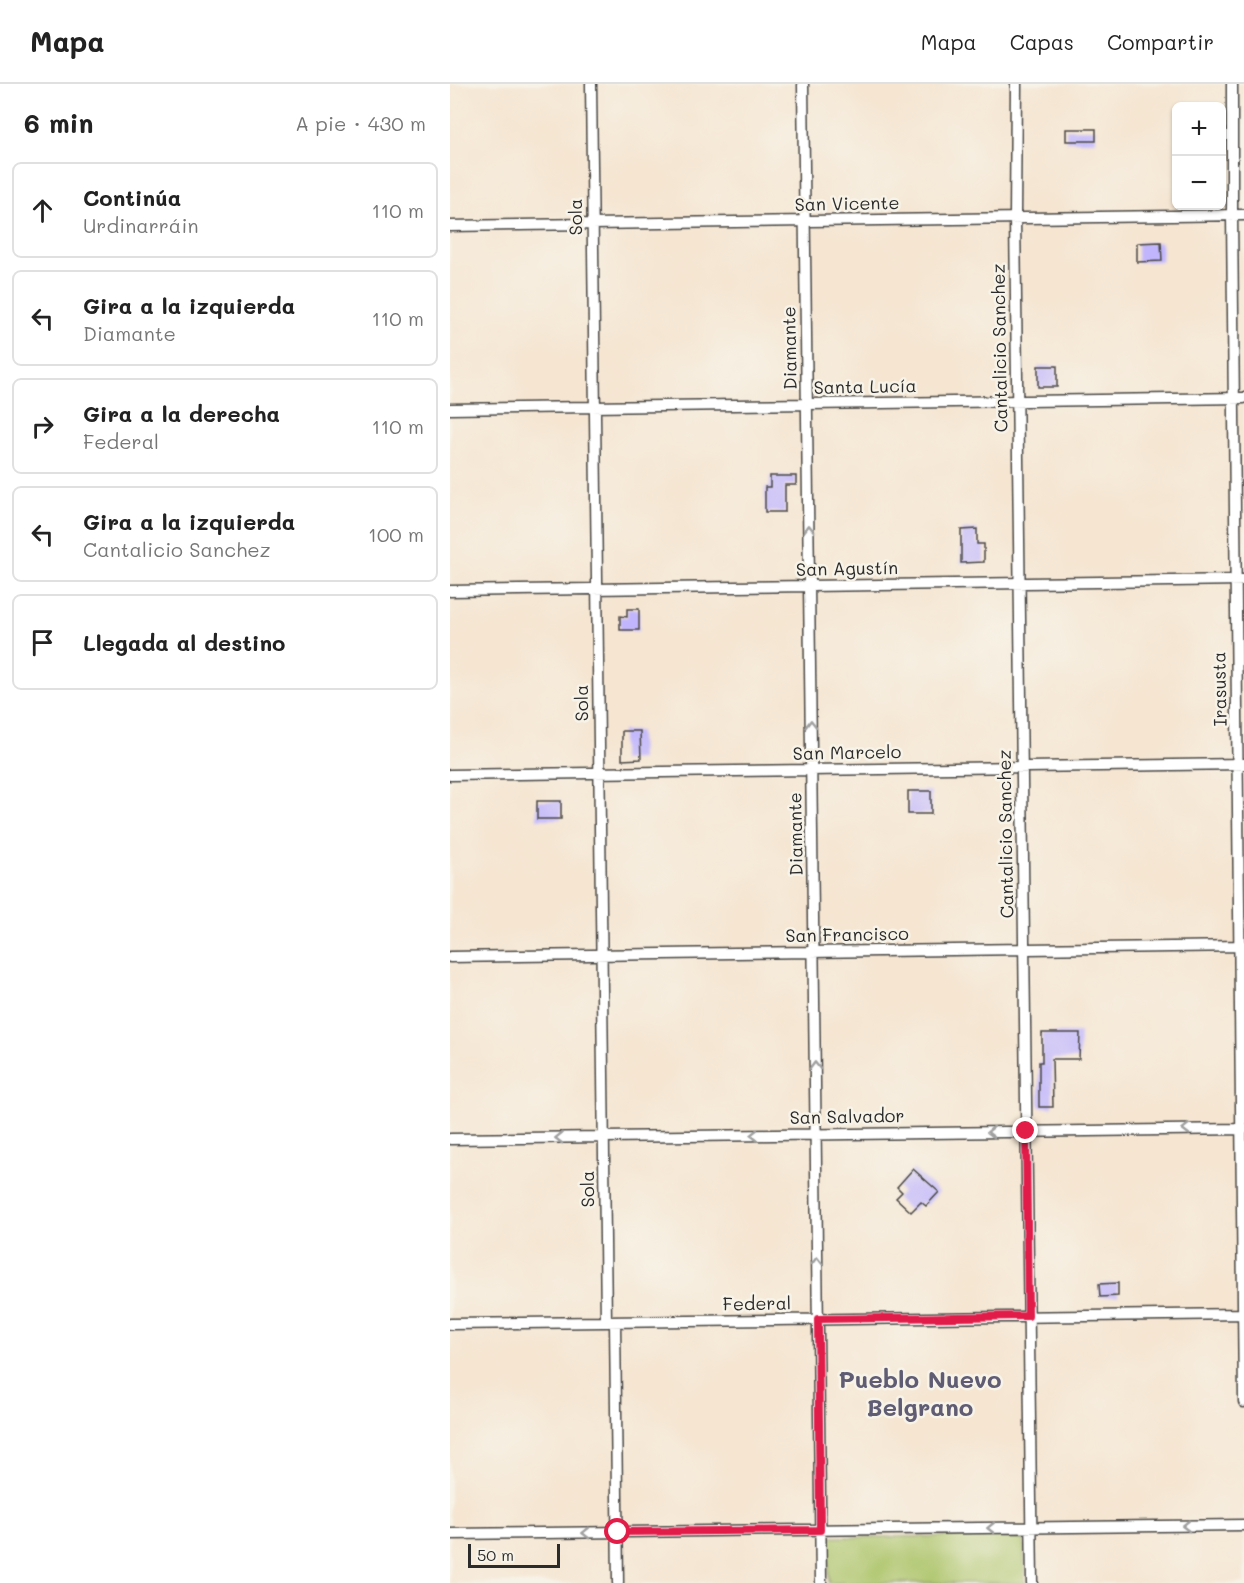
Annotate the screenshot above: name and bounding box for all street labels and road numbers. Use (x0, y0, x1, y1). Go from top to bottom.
street label: San Vicente (794, 190, 900, 216)
street label: Sola (563, 199, 587, 235)
street label: Cantalicio Sanchez (986, 263, 1012, 433)
street label: Diamante (776, 306, 802, 390)
street label: Santa Lucía (813, 373, 917, 399)
street label: San Agustín (796, 555, 898, 581)
street label: Irasusta (1206, 652, 1232, 727)
street label: Sola (569, 685, 593, 721)
street label: San Marcelo (792, 739, 902, 765)
street label: Cantalicio Sanchez (992, 749, 1018, 919)
street label: Diamante (782, 792, 808, 876)
street label: San Francisco (785, 921, 909, 947)
street label: San Salvador (789, 1103, 905, 1129)
street label: Sola (575, 1171, 599, 1207)
street label: Federal (723, 1290, 791, 1316)

